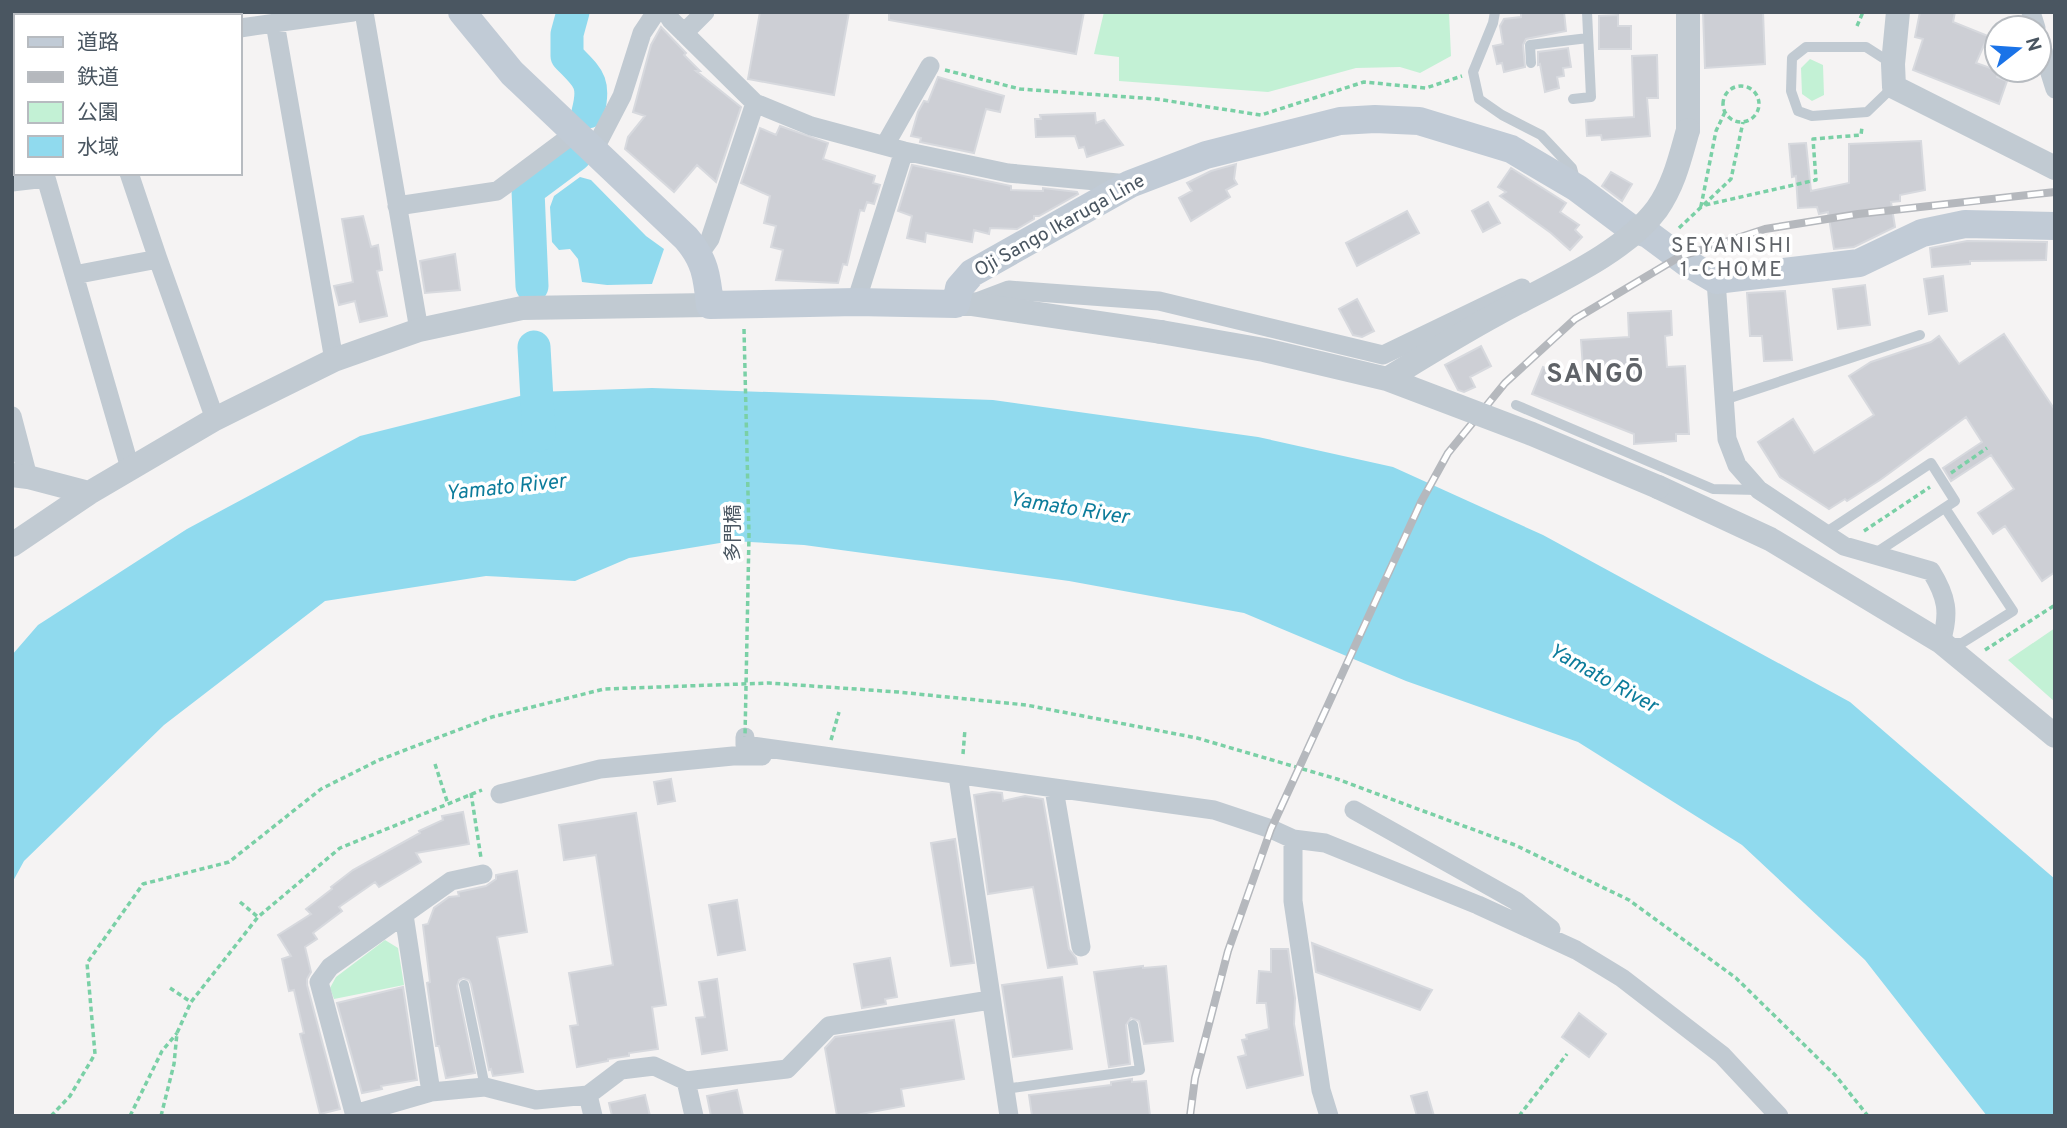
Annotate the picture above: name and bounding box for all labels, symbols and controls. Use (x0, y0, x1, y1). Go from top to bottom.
legend (14, 14, 242, 175)
north arrow (1983, 14, 2053, 84)
text: 道路 (77, 30, 119, 57)
text: N (2019, 35, 2046, 55)
text: 鉄道 (77, 65, 119, 92)
text: 公園 (77, 100, 119, 127)
text: 水域 (77, 135, 119, 162)
street label: Oji Sango Ikaruga Line (971, 169, 1149, 283)
district label: SEYANISHI 1-CHOME (1671, 233, 1793, 284)
district label: SANGŌ (1547, 358, 1645, 392)
water label: Yamato River (445, 468, 569, 508)
water label: Yamato River (1007, 486, 1133, 532)
street label: 多門橋 (722, 504, 746, 562)
water label: Yamato River (1544, 638, 1664, 721)

